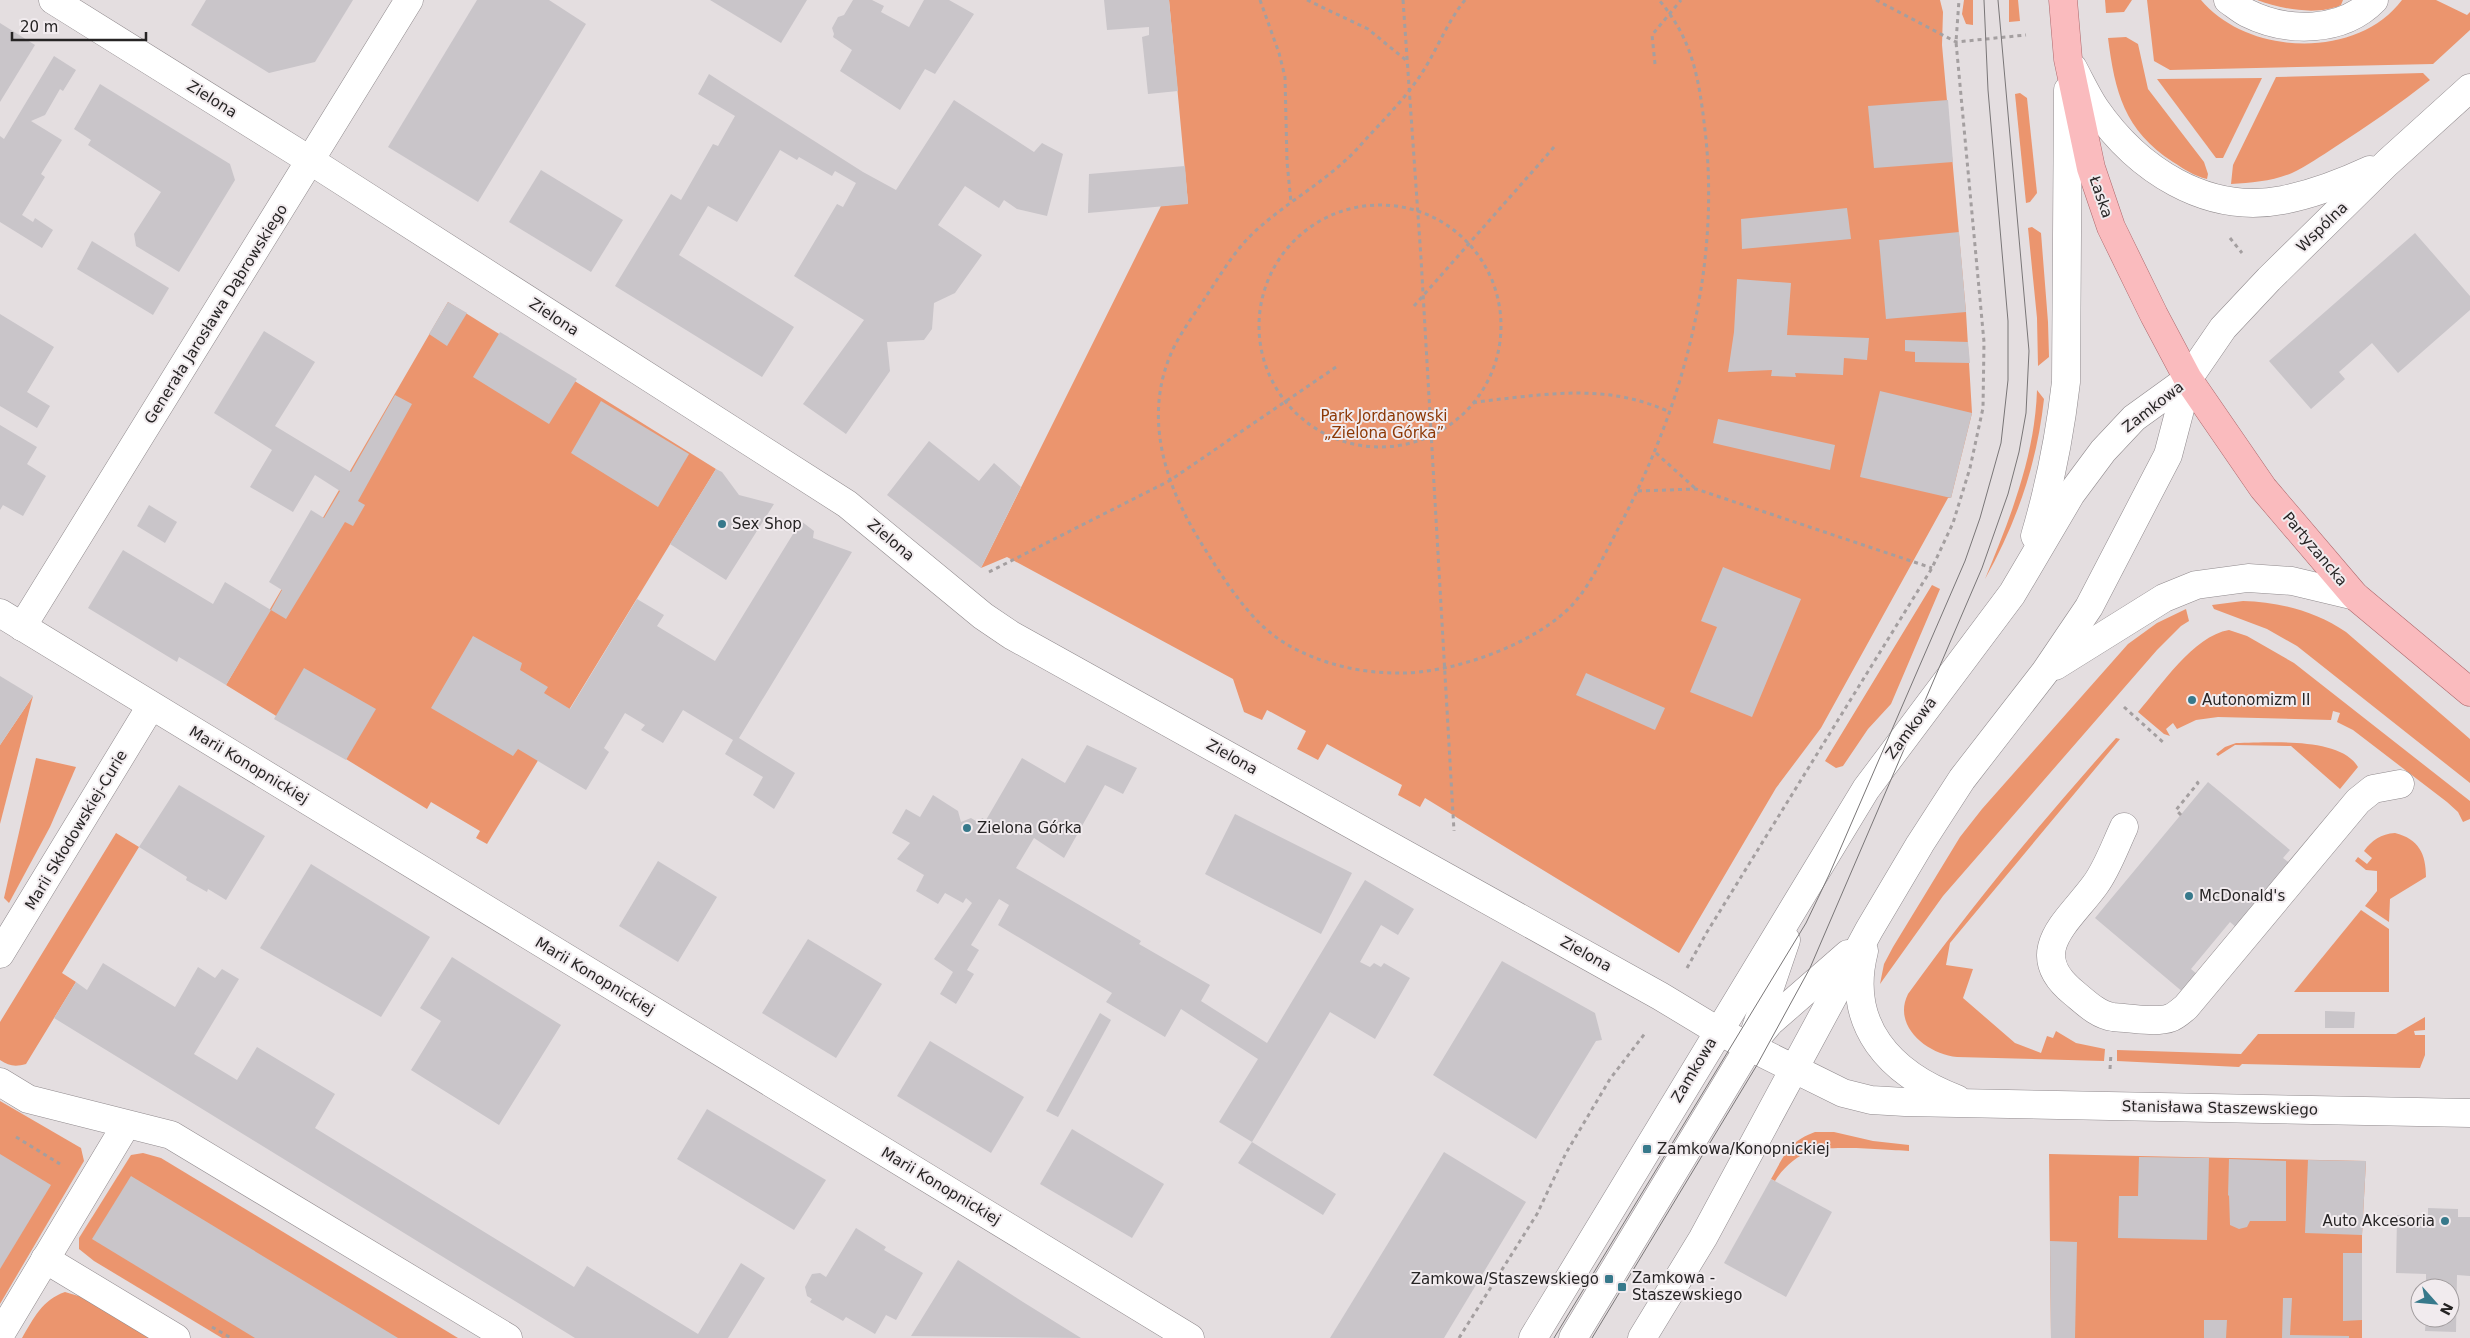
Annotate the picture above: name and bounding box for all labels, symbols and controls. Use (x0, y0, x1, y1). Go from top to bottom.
scale bar (12, 10, 146, 42)
text: 20 m (20, 18, 58, 36)
street label: Zielona (184, 77, 240, 121)
street label: Łaska (2085, 173, 2117, 220)
street label: Wspólna (2293, 198, 2351, 256)
street label: Generała Jarosława Dąbrowskiego (141, 201, 291, 427)
street label: Zielona (526, 294, 582, 340)
street label: Zamkowa (2119, 377, 2187, 437)
park label: Park Jordanowski „Zielona Górka” (1320, 407, 1448, 442)
street label: Partyzancka (2279, 508, 2351, 590)
place label: Sex Shop (732, 515, 802, 533)
street label: Zielona (864, 515, 918, 565)
marker: Sex Shop (716, 518, 728, 530)
place label: Autonomizm II (2202, 691, 2310, 709)
street label: Zamkowa (1882, 693, 1940, 763)
marker: Autonomizm II (2186, 694, 2198, 706)
street label: Marii Konopnickiej (186, 722, 312, 808)
street label: Zielona (1203, 736, 1261, 778)
street label: Marii Skłodowskiej-Curie (21, 747, 131, 913)
place label: Zielona Górka (977, 819, 1082, 837)
marker: Zielona Górka (961, 822, 973, 834)
place label: McDonald's (2199, 887, 2285, 905)
marker: McDonald's (2183, 890, 2195, 902)
street label: Marii Konopnickiej (532, 933, 658, 1019)
street label: Zielona (1557, 933, 1615, 975)
street label: Zamkowa (1668, 1034, 1720, 1106)
street label: Stanisława Staszewskiego (2122, 1097, 2318, 1119)
place label: Zamkowa/Konopnickiej (1657, 1140, 1830, 1158)
street label: Marii Konopnickiej (878, 1143, 1004, 1229)
marker: Zamkowa/Konopnickiej (1641, 1143, 1653, 1155)
place label: Auto Akcesoria (2322, 1212, 2435, 1230)
marker: Auto Akcesoria (2439, 1215, 2451, 1227)
place label: Zamkowa - Staszewskiego (1632, 1269, 1742, 1304)
place label: Zamkowa/Staszewskiego (1411, 1270, 1599, 1288)
marker: Zamkowa/Staszewskiego (1603, 1273, 1615, 1285)
north arrow (2410, 1278, 2460, 1328)
marker: Zamkowa - Staszewskiego (1616, 1281, 1628, 1293)
text: N (2437, 1300, 2456, 1318)

